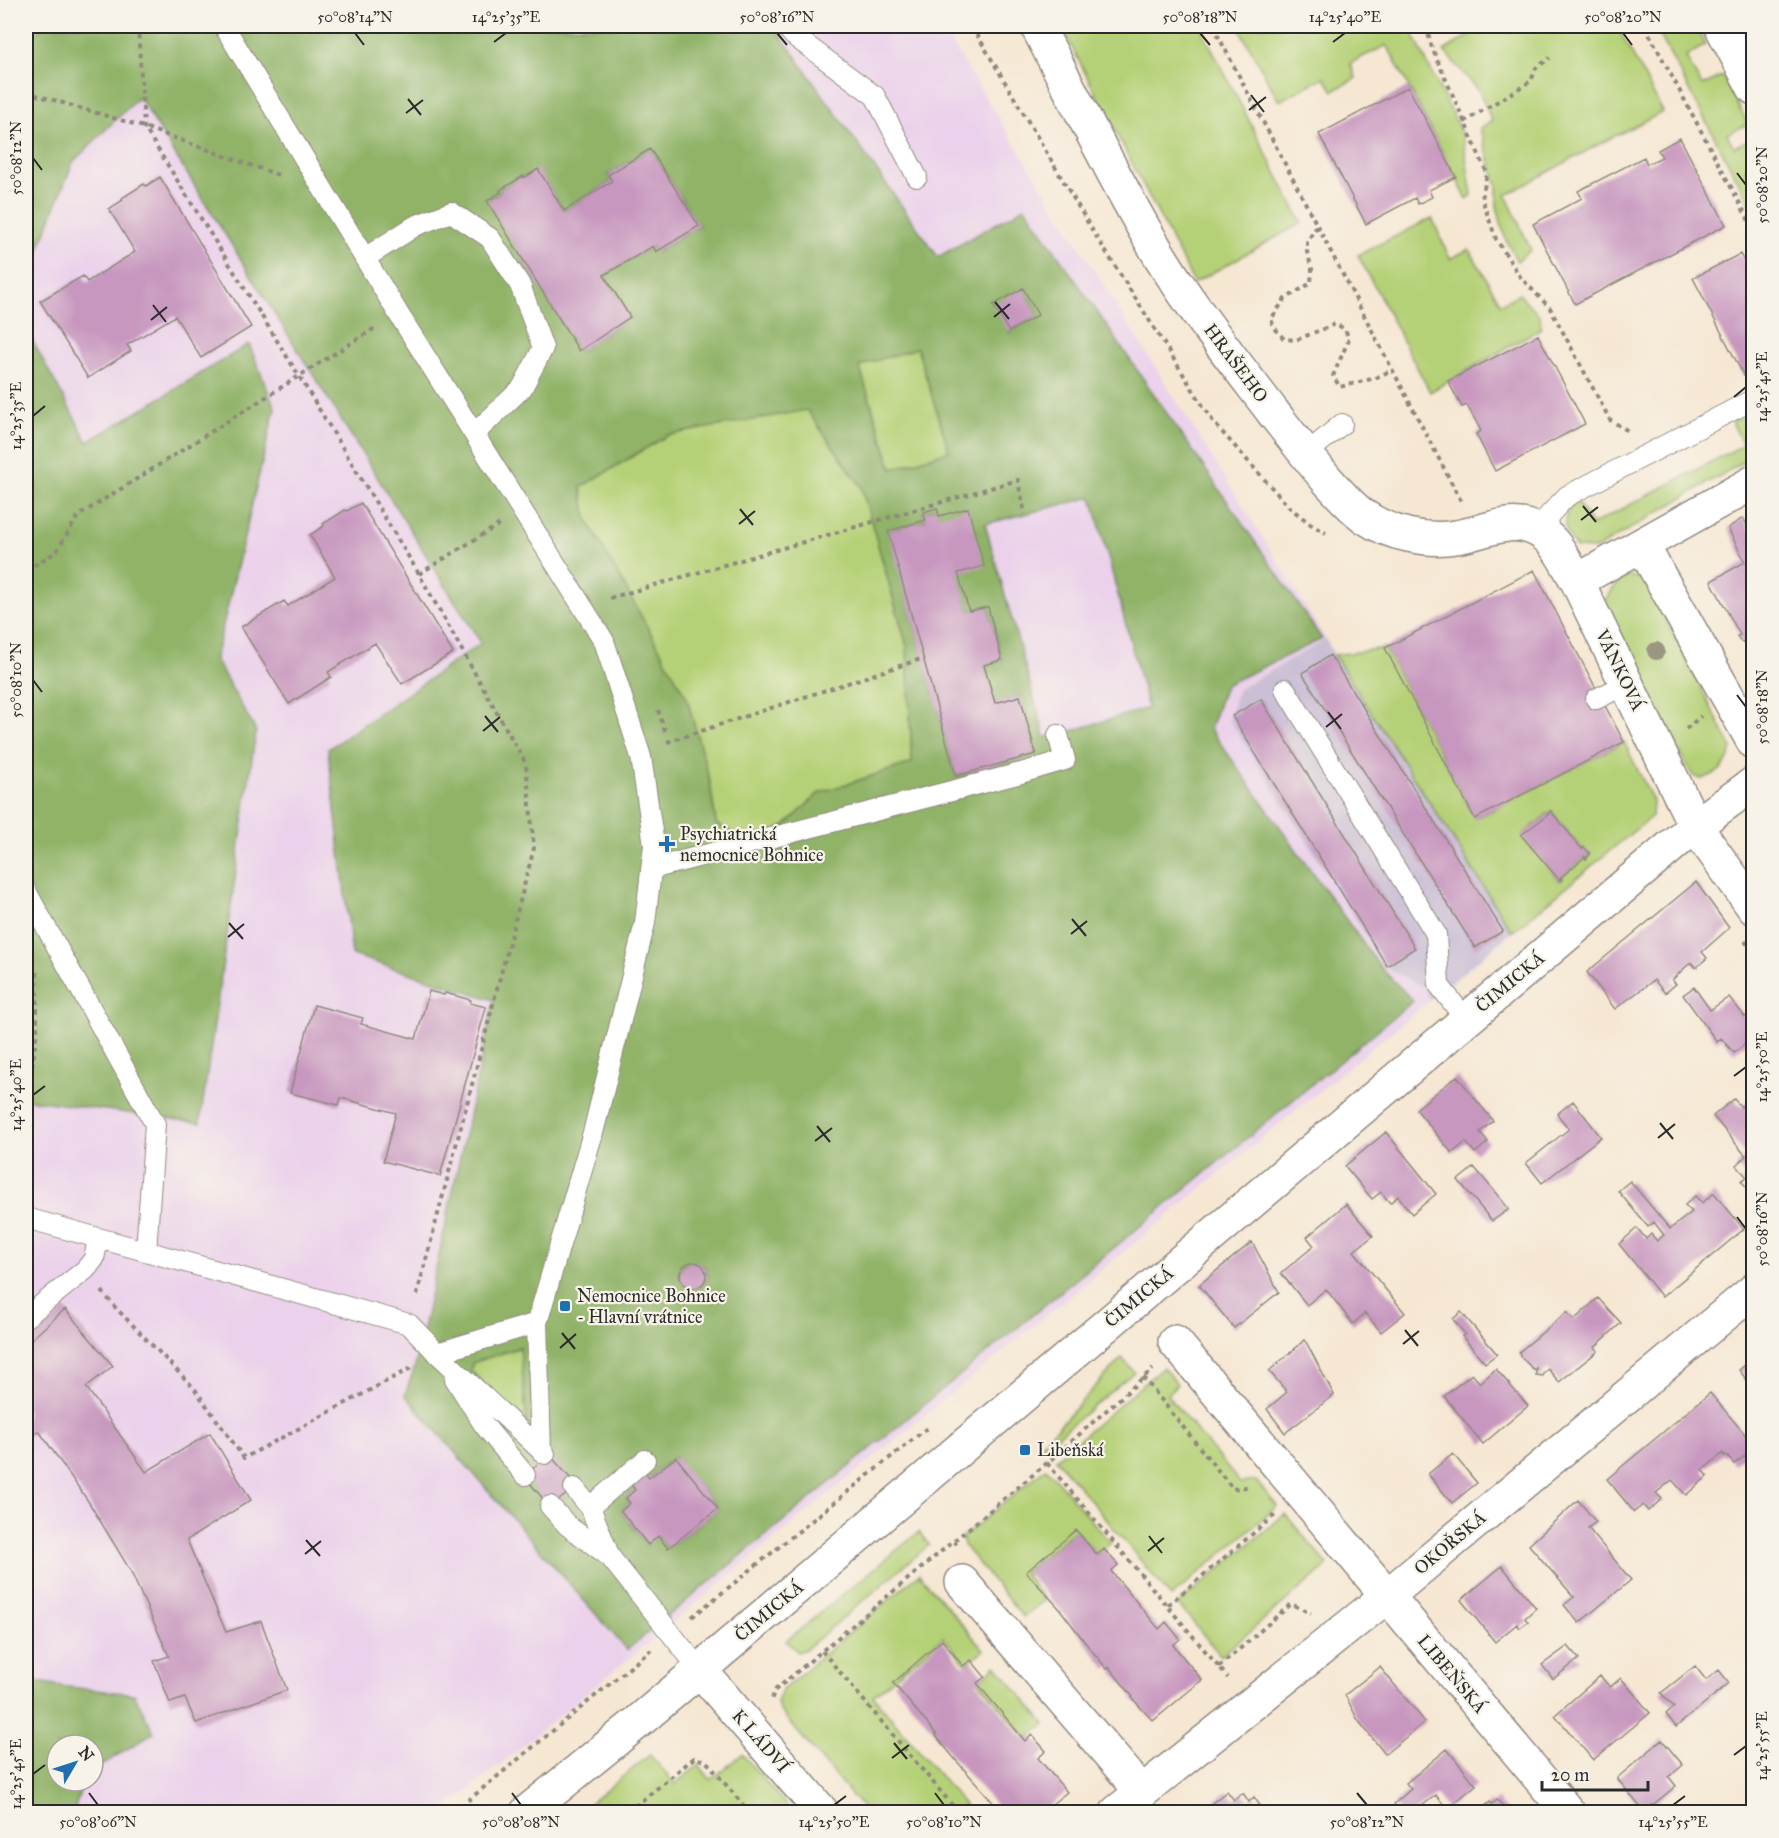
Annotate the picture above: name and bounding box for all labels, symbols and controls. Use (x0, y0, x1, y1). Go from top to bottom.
text: 50°08'14"N (317, 8, 393, 26)
text: 14°25'35"E (472, 8, 540, 26)
text: 50°08'16"N (740, 8, 815, 26)
text: 50°08'18"N (1162, 8, 1238, 26)
text: 14°25'40"E (1309, 8, 1382, 26)
text: 50°08'20"N (1584, 8, 1662, 26)
text: 50°08'12"N (7, 120, 25, 195)
text: 50°08'20"N (1753, 146, 1771, 224)
street label: HRAŠEHO (1199, 319, 1273, 407)
text: 14°25'45"E (1753, 351, 1771, 422)
text: 14°25'35"E (7, 382, 25, 450)
street label: VÁNKOVÁ (1590, 624, 1651, 714)
text: 50°08'10"N (7, 642, 25, 718)
text: 50°08'18"N (1753, 669, 1771, 745)
place label: Psychiatrická nemocnice Bohnice (680, 823, 823, 866)
marker: Psychiatrická nemocnice Bohnice (658, 835, 676, 853)
street label: ČIMICKÁ (1470, 945, 1549, 1017)
text: 14°25'50"E (1753, 1031, 1771, 1103)
text: 14°25'40"E (7, 1058, 25, 1131)
text: 50°08'16"N (1753, 1191, 1771, 1266)
street label: ČIMICKÁ (1099, 1260, 1178, 1332)
place label: Nemocnice Bohnice - Hlavní vrátnice (577, 1285, 726, 1328)
marker: Nemocnice Bohnice - Hlavní vrátnice (558, 1299, 572, 1313)
place label: Libeňská (1037, 1439, 1104, 1461)
marker: Libeňská (1018, 1443, 1032, 1457)
street label: OKOŘSKÁ (1408, 1505, 1490, 1579)
street label: ČIMICKÁ (729, 1574, 808, 1646)
street label: LIBEŇSKÁ (1413, 1629, 1493, 1718)
street label: K LÁDVÍ (728, 1704, 796, 1777)
text: 14°25'55"E (1753, 1711, 1771, 1781)
north arrow (45, 1733, 105, 1793)
text: 14°25'45"E (7, 1738, 25, 1809)
text: N (75, 1743, 98, 1765)
scale bar (1542, 1754, 1648, 1792)
text: 20 m (1551, 1764, 1589, 1786)
text: 50°08'06"N (59, 1813, 137, 1831)
text: 50°08'08"N (482, 1813, 560, 1831)
text: 14°25'50"E (798, 1813, 870, 1831)
text: 50°08'10"N (906, 1813, 982, 1831)
text: 50°08'12"N (1330, 1813, 1405, 1831)
text: 14°25'55"E (1638, 1813, 1708, 1831)

